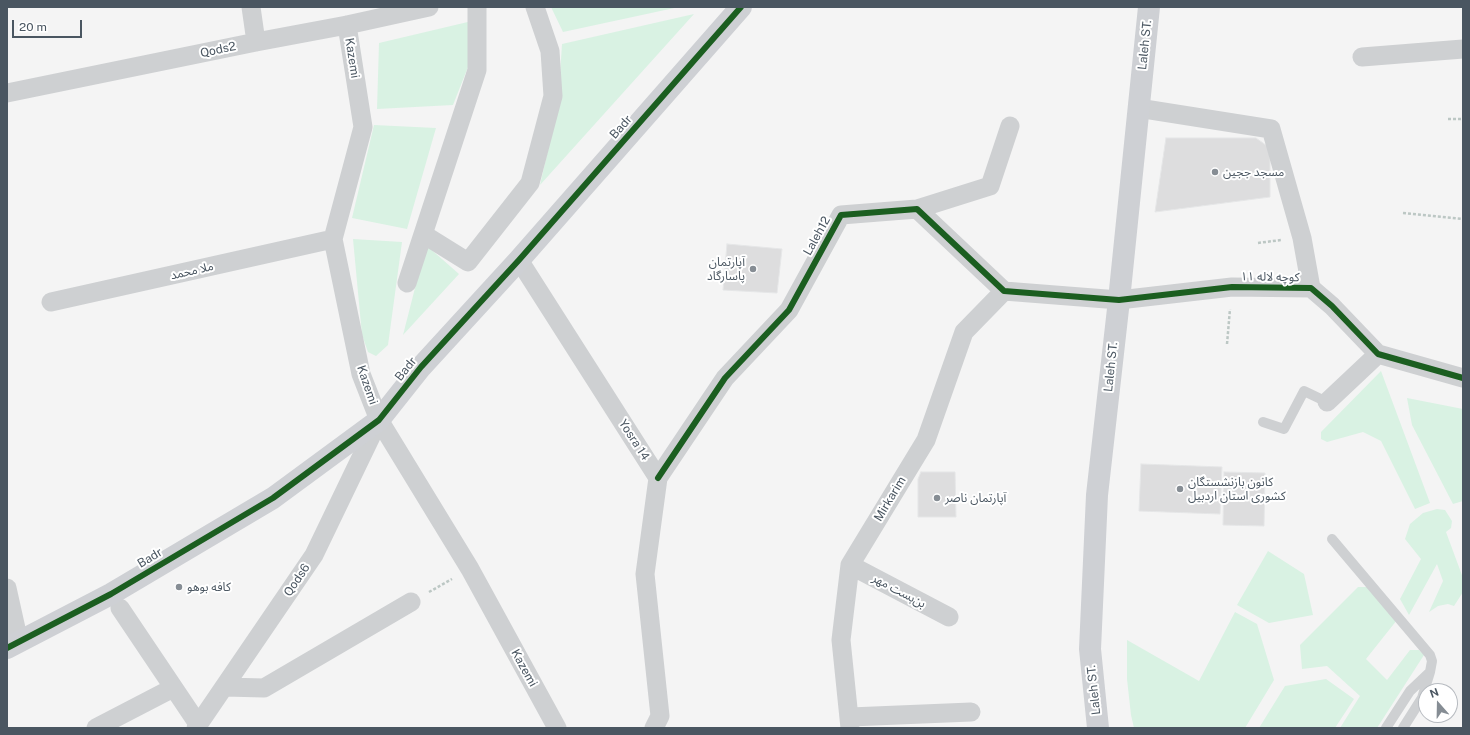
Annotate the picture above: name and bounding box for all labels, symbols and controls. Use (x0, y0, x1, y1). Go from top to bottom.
scale bar (14, 12, 84, 38)
street label: Laleh ST. (1135, 19, 1155, 71)
text: 20 m (19, 20, 47, 34)
street label: Kazemi (342, 37, 362, 79)
street label: Qods2 (199, 39, 237, 61)
street label: Badr (607, 112, 635, 142)
place label: مسجد ججین (1223, 165, 1284, 179)
marker: مسجد ججین (1210, 167, 1220, 177)
street label: Laleh12 (800, 214, 834, 258)
place label: آپارتمان پاسارگاد (707, 255, 745, 283)
street label: ملا محمد (169, 259, 215, 283)
marker: آپارتمان پاسارگاد (748, 264, 758, 274)
street label: کوچه لاله ۱۱ (1240, 269, 1300, 285)
street label: Laleh ST. (1101, 341, 1121, 393)
street label: Badr (392, 354, 420, 384)
street label: Kazemi (354, 363, 380, 407)
street label: Yosra 14 (615, 417, 653, 463)
street label: Mirkarim (871, 474, 909, 524)
place label: کانون بازنشستگان کشوری استان اردبیل (1188, 475, 1286, 503)
marker: کانون بازنشستگان کشوری استان اردبیل (1175, 484, 1185, 494)
place label: آپارتمان ناصر (945, 491, 1006, 505)
marker: آپارتمان ناصر (932, 493, 942, 503)
street label: Badr (135, 545, 165, 571)
street label: Qods6 (281, 561, 313, 599)
street label: بن‌بست مهر (870, 571, 928, 611)
place label: کافه بوهو (187, 580, 231, 594)
marker: کافه بوهو (174, 582, 184, 592)
street label: Kazemi (508, 647, 540, 689)
street label: Laleh ST. (1084, 664, 1104, 716)
north arrow (1418, 683, 1458, 723)
text: N (1428, 686, 1440, 700)

